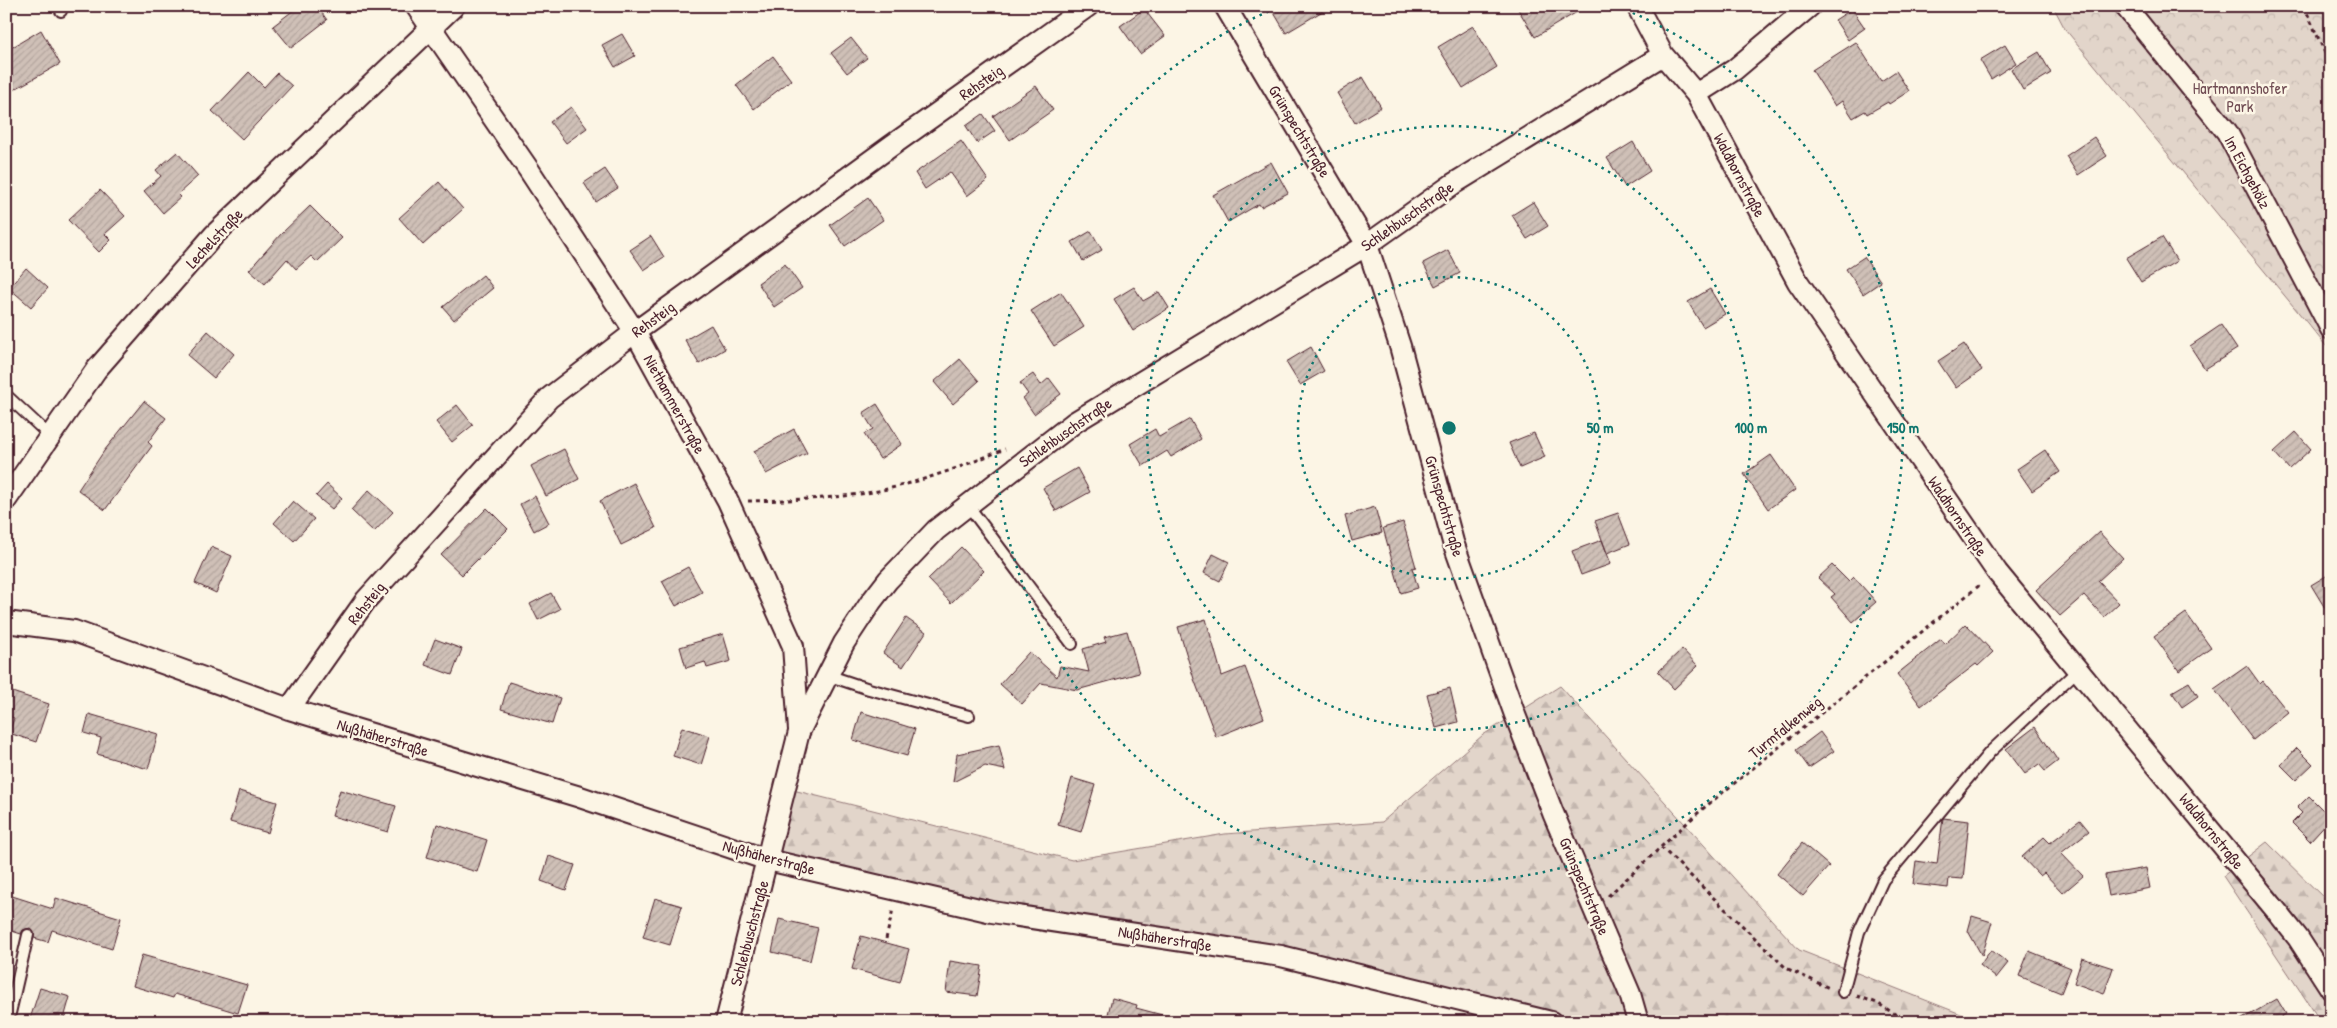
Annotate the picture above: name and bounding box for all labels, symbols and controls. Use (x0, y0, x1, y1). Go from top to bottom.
street label: Rehsteig (955, 59, 1007, 105)
park label: Hartmannshofer Park (2193, 77, 2287, 117)
street label: Grünspechtstraße (1264, 81, 1337, 182)
street label: Waldhornstraße (1709, 129, 1772, 221)
street label: Im Eichgehölz (2220, 132, 2276, 212)
street label: Schlehbuschstraße (1356, 175, 1458, 256)
street label: Lechelstraße (180, 203, 248, 273)
street label: Rehsteig (627, 296, 679, 342)
street label: Niethammerstraße (639, 350, 712, 458)
street label: Schlehbuschstraße (1014, 391, 1116, 472)
text: 50 m (1587, 417, 1613, 438)
text: 100 m (1735, 417, 1767, 438)
text: 150 m (1887, 417, 1919, 438)
centre of rings (1440, 419, 1458, 437)
street label: Grünspechtstraße (1420, 453, 1470, 560)
street label: Waldhornstraße (1923, 472, 1993, 561)
street label: Rehsteig (342, 577, 390, 629)
street label: Turmfalkenweg (1744, 691, 1826, 763)
street label: Nußhäherstraße (335, 713, 432, 762)
street label: Waldhornstraße (2174, 788, 2250, 874)
street label: Nußhäherstraße (720, 834, 818, 880)
street label: Grünspechtstraße (1555, 834, 1616, 939)
street label: Schlehbuschstraße (724, 877, 774, 988)
street label: Nußhäherstraße (1117, 920, 1214, 956)

